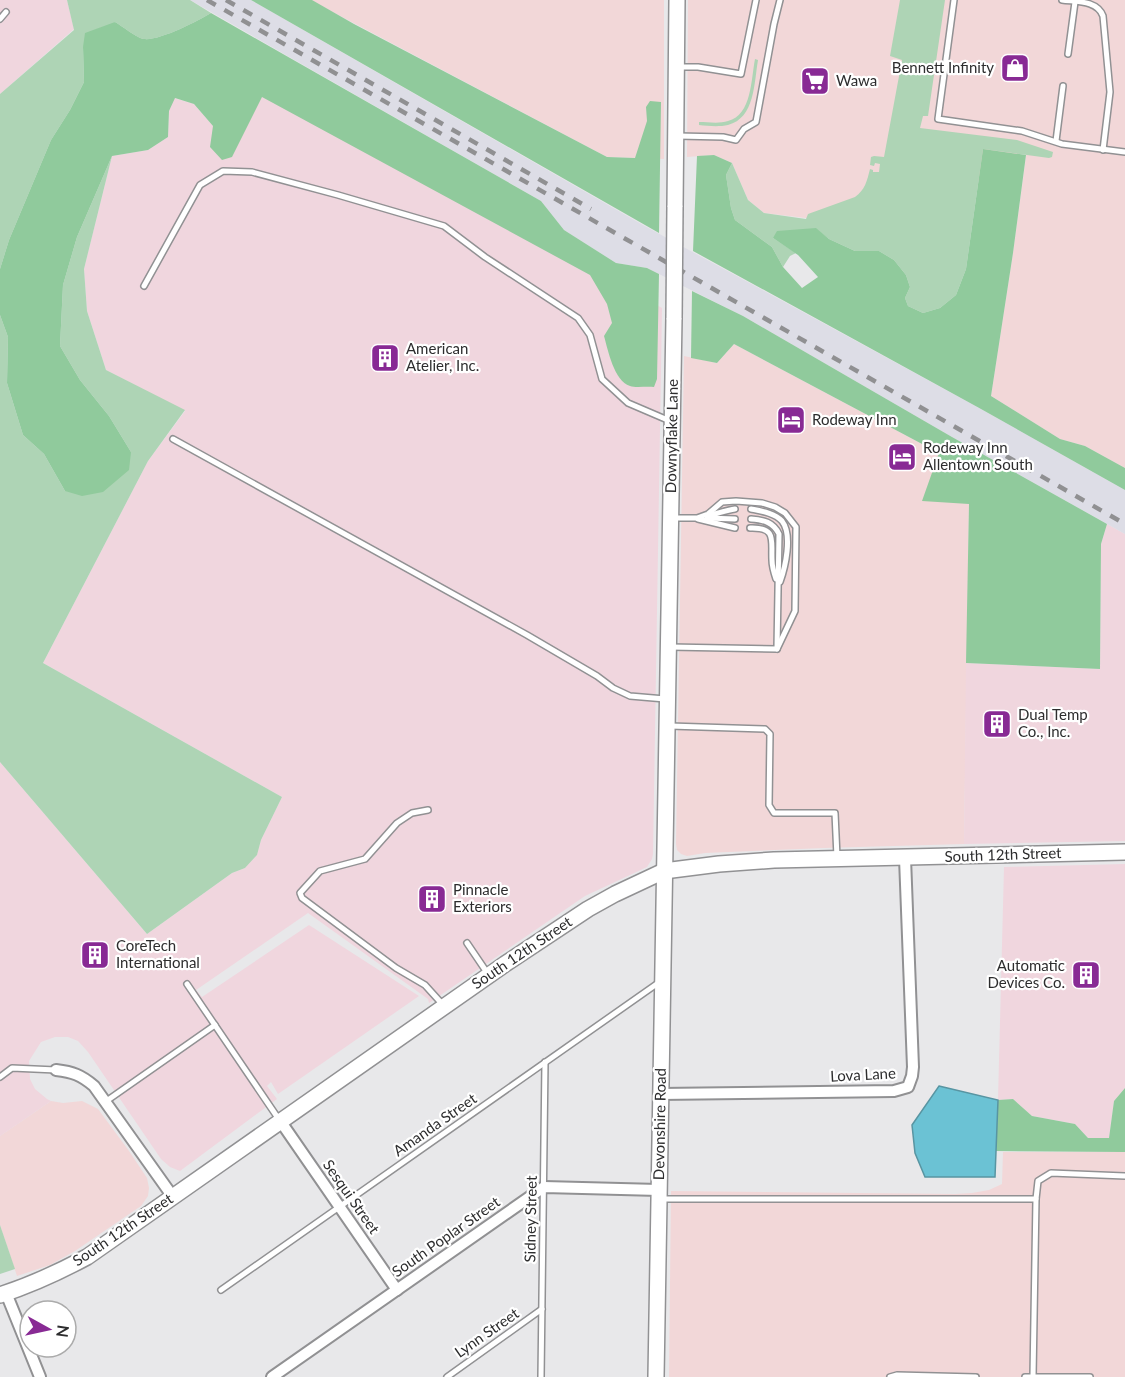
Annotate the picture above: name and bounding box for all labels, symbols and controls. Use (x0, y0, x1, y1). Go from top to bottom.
shop icon: Bennett Infinity (999, 52, 1031, 84)
place label: Bennett Infinity (892, 58, 994, 76)
supermarket icon: Wawa (799, 65, 831, 97)
place label: Wawa (836, 71, 877, 89)
place label: American Atelier, Inc. (406, 339, 479, 374)
building icon: American Atelier, Inc. (369, 342, 401, 374)
street label: Downyflake Lane (661, 379, 681, 493)
hotel icon: Rodeway Inn (775, 404, 807, 436)
place label: Rodeway Inn (812, 410, 897, 428)
place label: Rodeway Inn Allentown South (923, 438, 1033, 473)
hotel icon: Rodeway Inn Allentown South (886, 441, 918, 473)
place label: Dual Temp Co., Inc. (1018, 705, 1088, 740)
building icon: Dual Temp Co., Inc. (981, 708, 1013, 740)
street label: South 12th Street (944, 843, 1062, 865)
place label: Pinnacle Exteriors (453, 880, 512, 915)
building icon: Pinnacle Exteriors (416, 883, 448, 915)
street label: South 12th Street (468, 912, 575, 992)
place label: CoreTech International (116, 936, 200, 971)
building icon: CoreTech International (79, 939, 111, 971)
place label: Automatic Devices Co. (987, 956, 1065, 991)
building icon: Automatic Devices Co. (1070, 959, 1102, 991)
street label: Lova Lane (830, 1063, 896, 1085)
street label: Devonshire Road (649, 1068, 669, 1180)
street label: Amanda Street (389, 1088, 480, 1160)
street label: Sesqui Street (320, 1156, 384, 1237)
street label: Sidney Street (520, 1175, 540, 1263)
street label: South 12th Street (69, 1189, 176, 1269)
street label: South Poplar Street (388, 1192, 503, 1280)
north arrow (18, 1299, 78, 1359)
street label: Lynn Street (451, 1303, 522, 1361)
text: N (53, 1324, 74, 1339)

